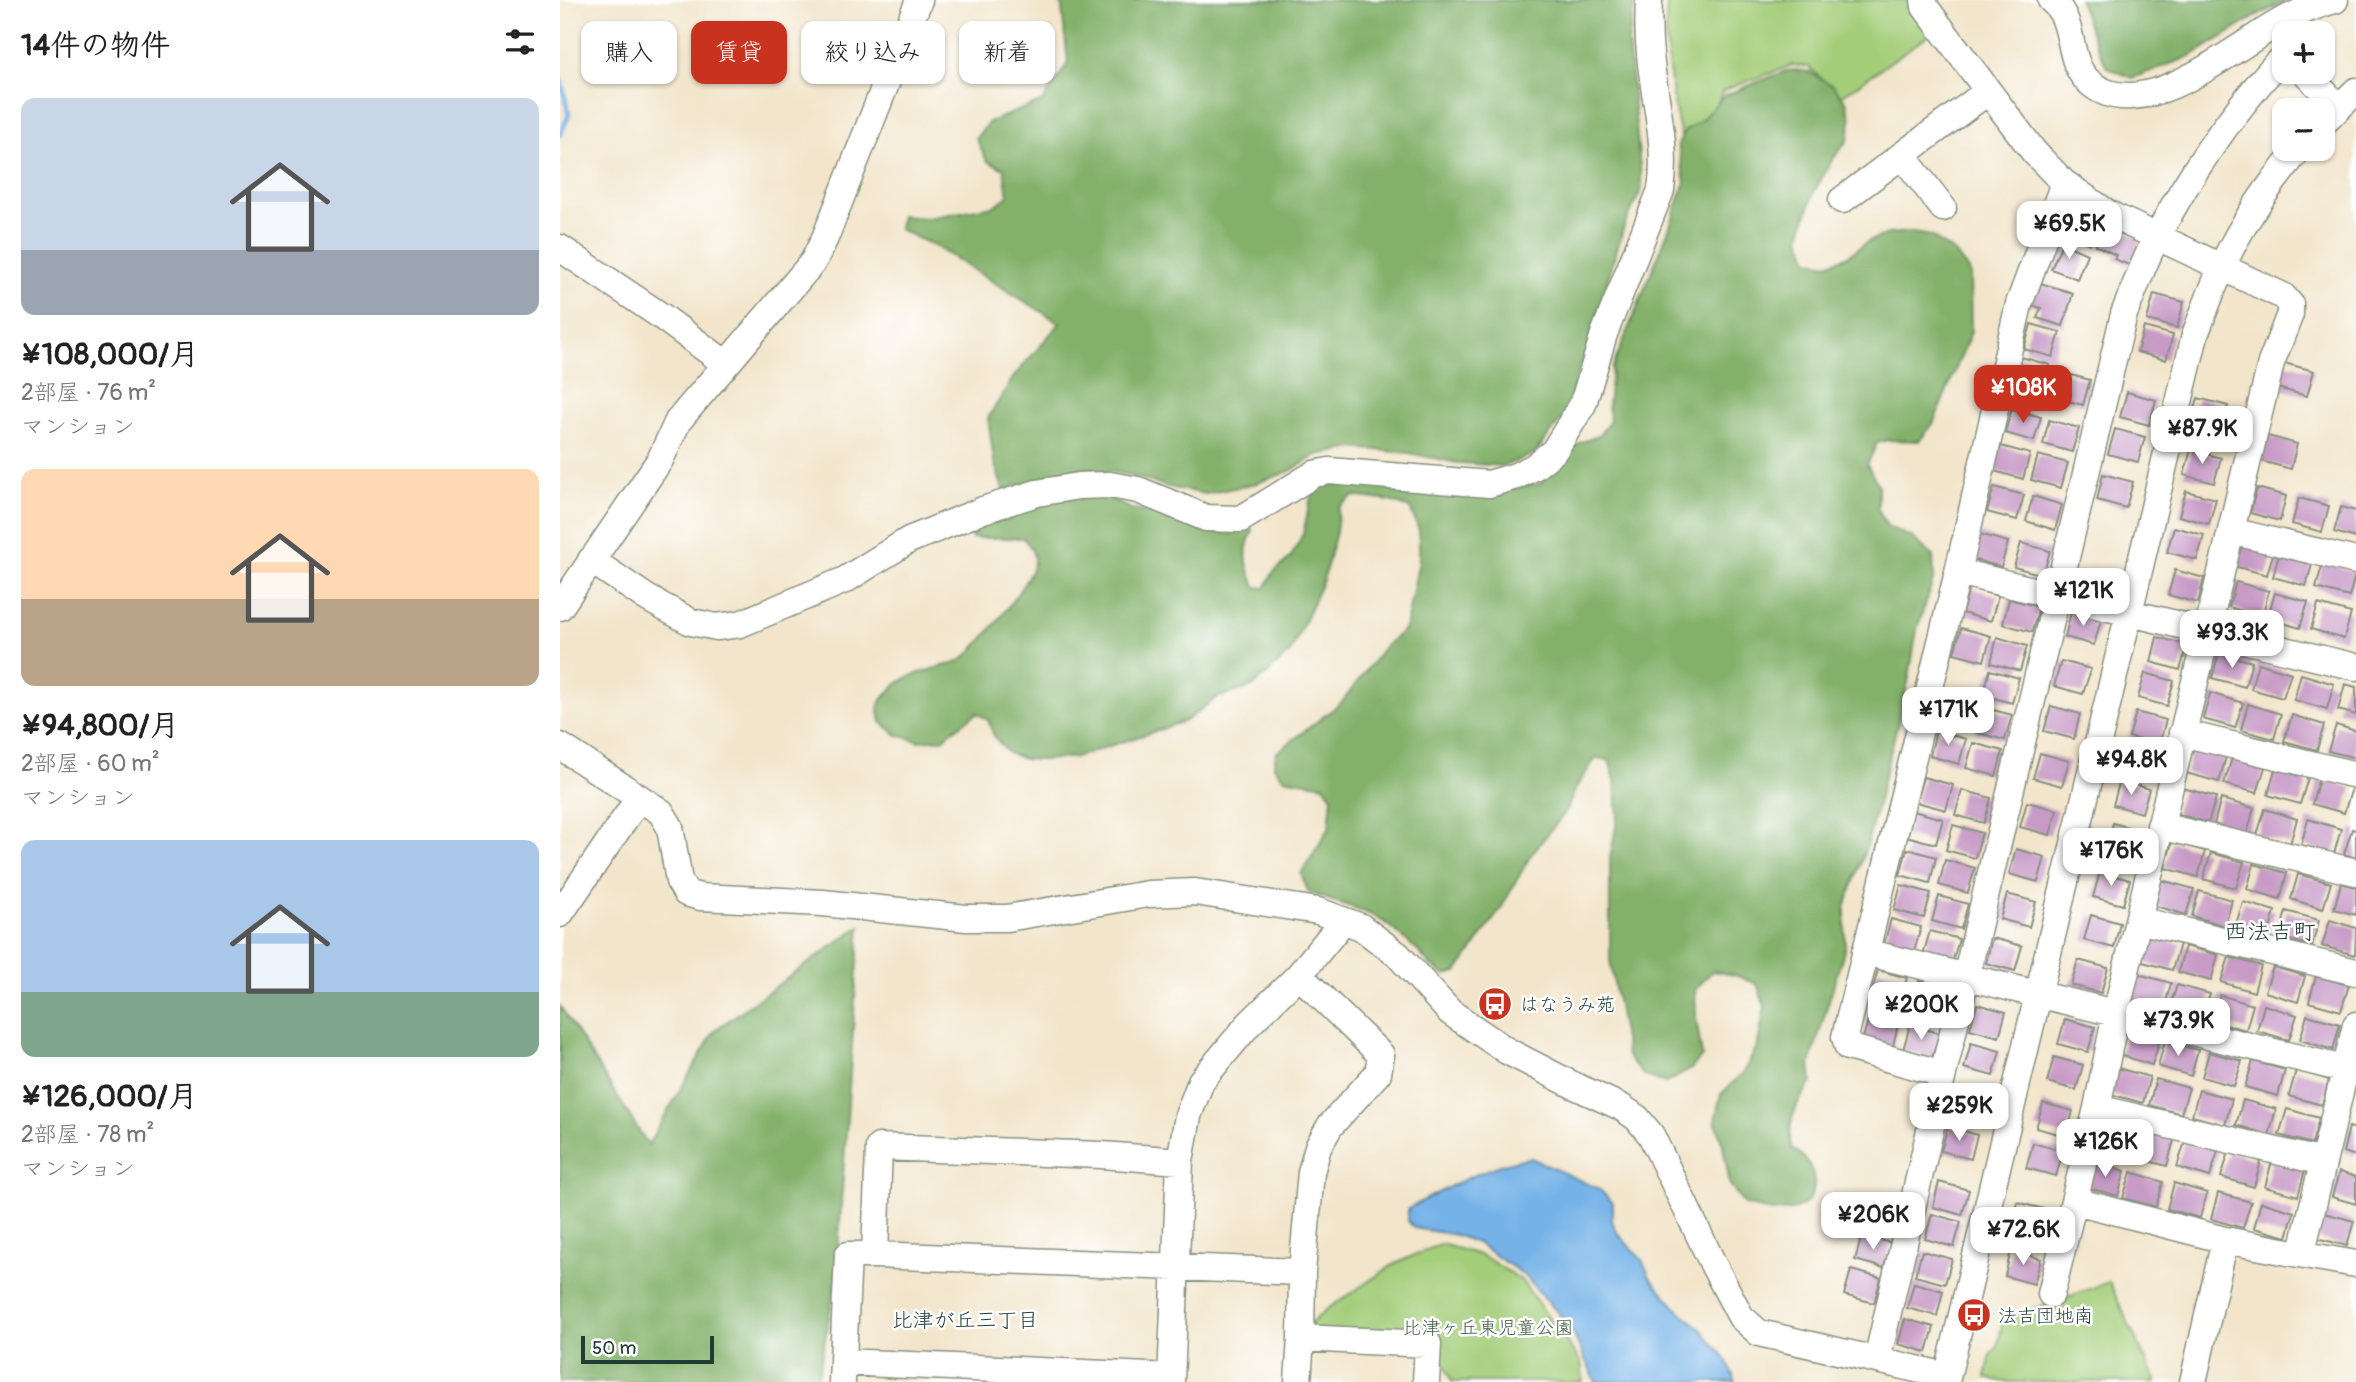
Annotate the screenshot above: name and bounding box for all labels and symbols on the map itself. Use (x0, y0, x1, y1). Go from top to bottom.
pin: ¥69.5K (2012, 202, 2126, 261)
pin: ¥108K (1974, 366, 2072, 425)
pin: ¥87.9K (2145, 406, 2259, 466)
pin: ¥121K (2034, 568, 2132, 628)
pin: ¥93.3K (2175, 610, 2289, 670)
pin: ¥171K (1899, 688, 1997, 747)
pin: ¥94.8K (2074, 738, 2188, 797)
pin: ¥176K (2062, 828, 2160, 888)
district label: 西法吉町 (2224, 917, 2316, 946)
pin: ¥200K (1872, 982, 1970, 1042)
bus stop icon: はなうみ苑 (1476, 985, 1514, 1023)
place label: はなうみ苑 (1520, 993, 1615, 1017)
pin: ¥73.9K (2121, 998, 2235, 1058)
pin: ¥259K (1910, 1084, 2008, 1143)
pin: ¥126K (2056, 1120, 2154, 1179)
pin: ¥206K (1824, 1192, 1922, 1252)
pin: ¥72.6K (1966, 1208, 2080, 1267)
bus stop icon: 法吉団地南 (1955, 1296, 1993, 1334)
place label: 法吉団地南 (1998, 1304, 2093, 1328)
district label: 比津が丘三丁目 (892, 1307, 1039, 1334)
park label: 比津ヶ丘東児童公園 (1402, 1316, 1574, 1340)
scale bar (581, 1333, 714, 1365)

